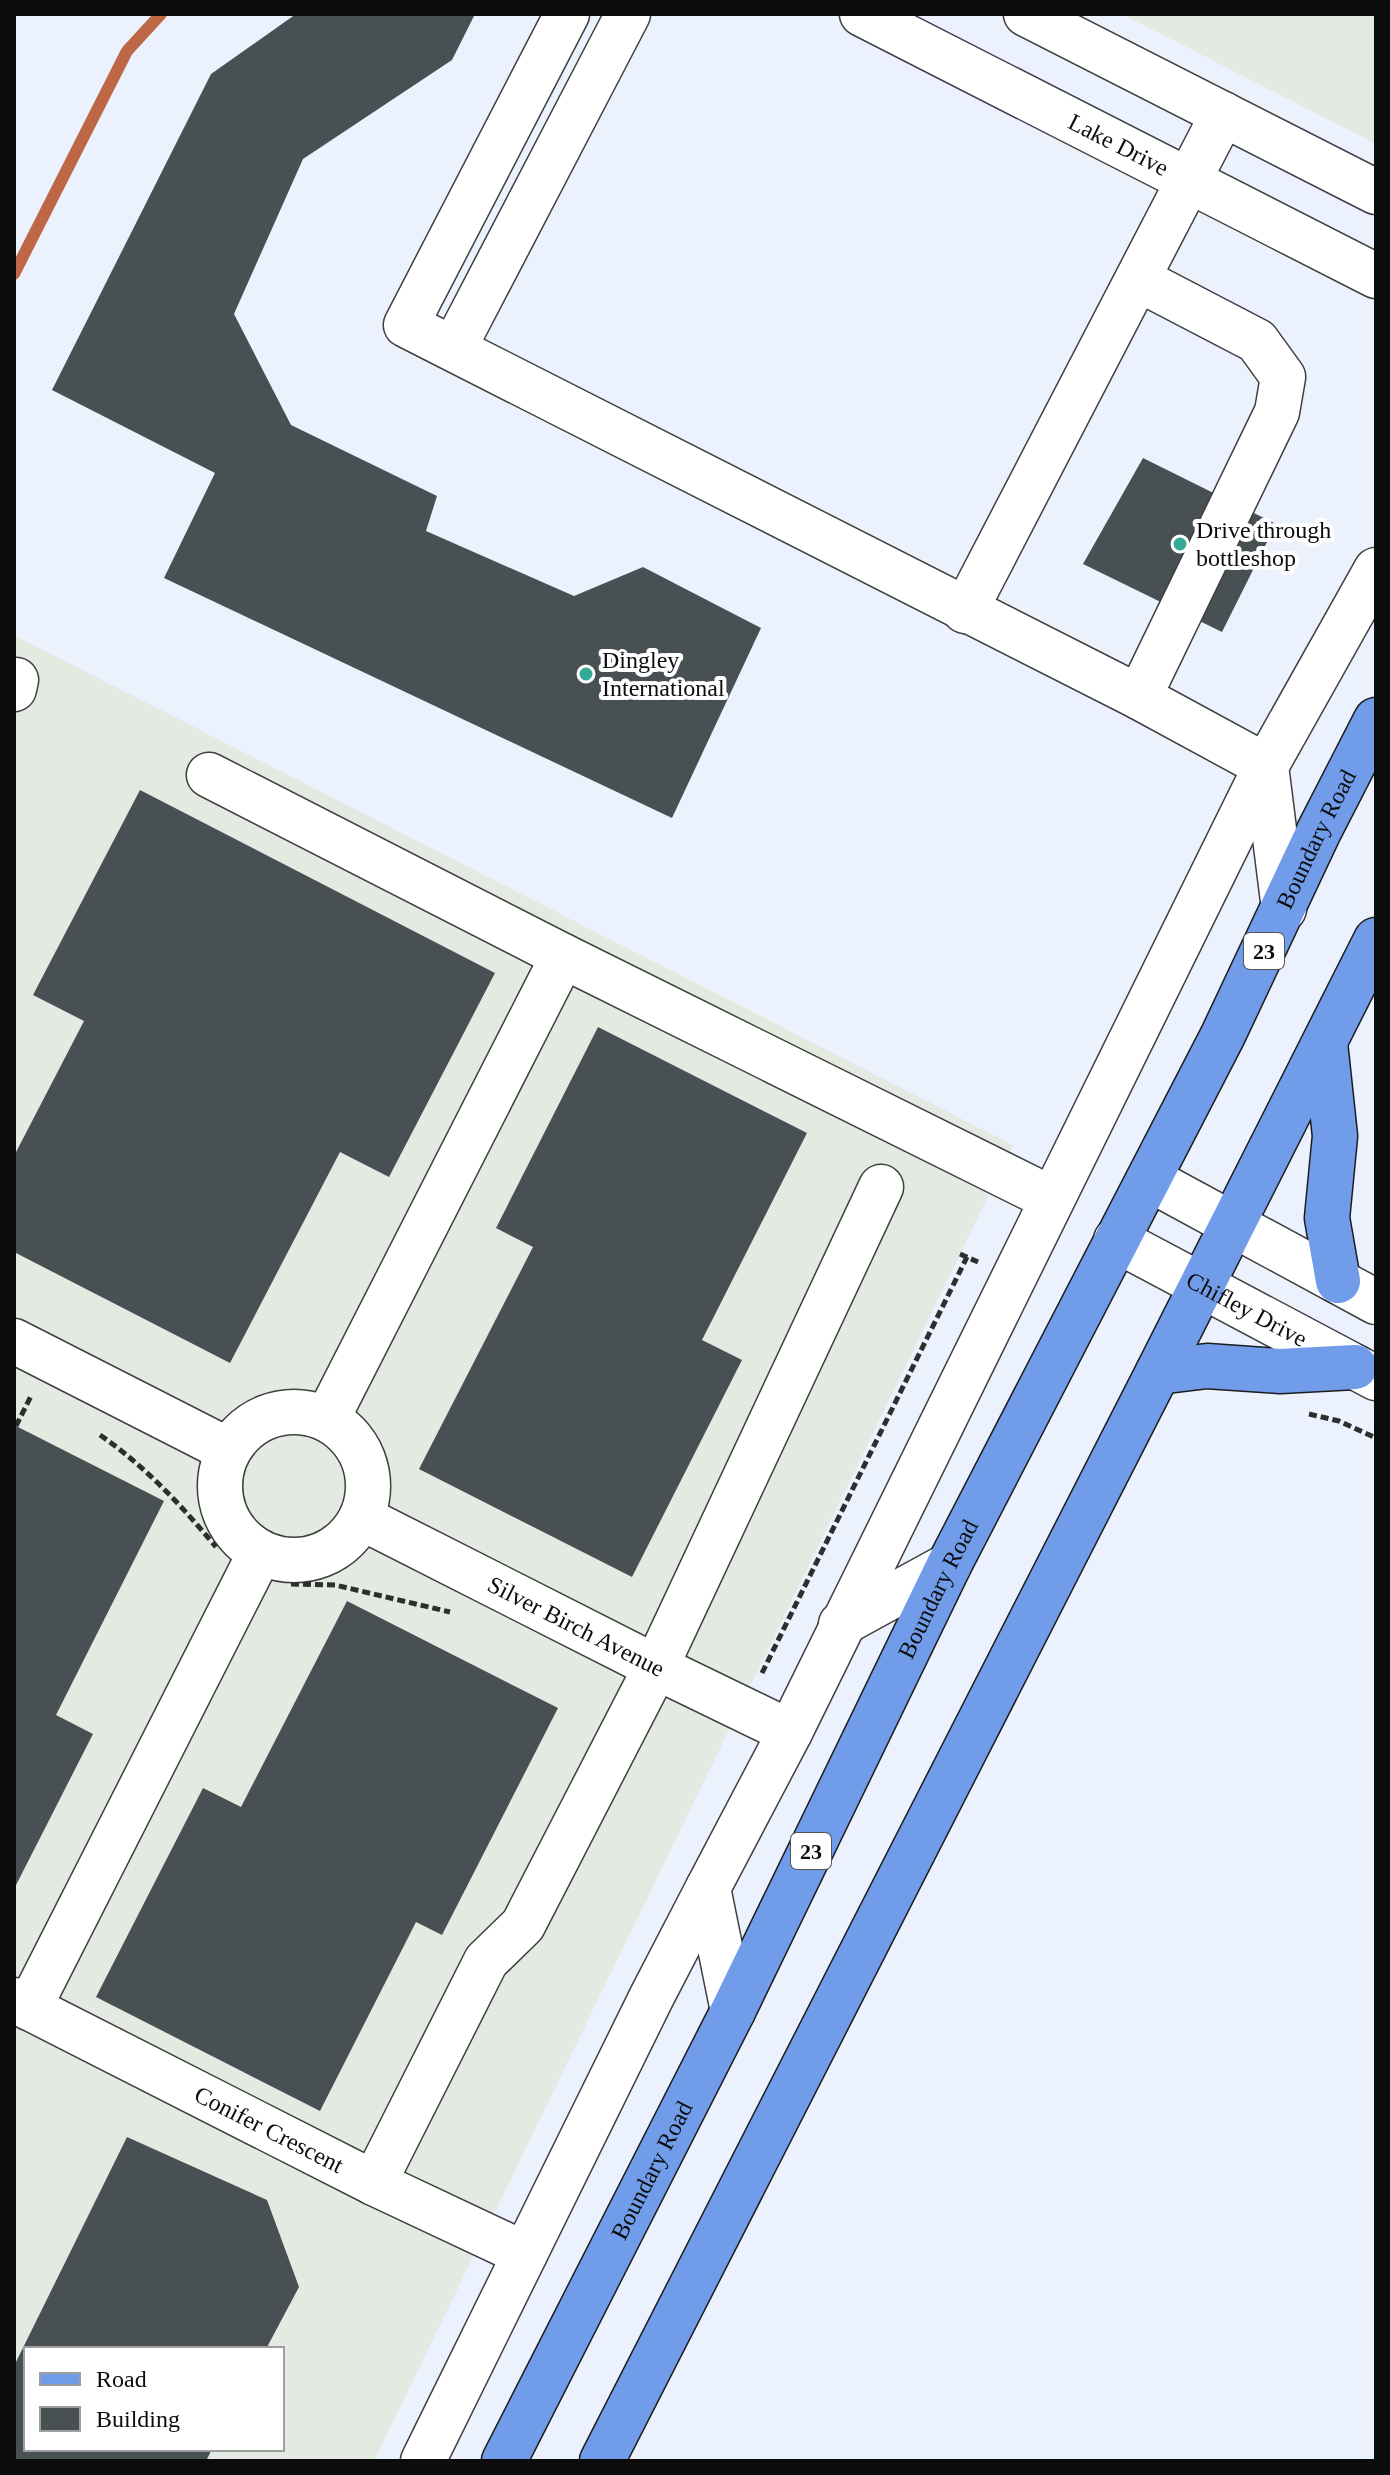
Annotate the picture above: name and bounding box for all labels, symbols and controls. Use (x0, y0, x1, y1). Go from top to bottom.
street label: Lake Drive (1064, 109, 1173, 181)
place label: Drive through bottleshop (1196, 517, 1331, 571)
marker: Drive through bottleshop (1171, 535, 1189, 553)
place label: Dingley International (602, 647, 725, 701)
marker: Dingley International (577, 665, 595, 683)
street label: Boundary Road (1271, 765, 1361, 913)
road number: 23 (1244, 933, 1284, 969)
street label: Chifley Drive (1182, 1267, 1311, 1352)
street label: Boundary Road (893, 1515, 983, 1663)
street label: Silver Birch Avenue (484, 1571, 668, 1682)
road number: 23 (791, 1833, 831, 1869)
street label: Conifer Crescent (190, 2081, 348, 2178)
street label: Boundary Road (606, 2097, 698, 2244)
legend (24, 2347, 284, 2451)
text: Road (96, 2366, 147, 2392)
text: Building (96, 2406, 180, 2432)

